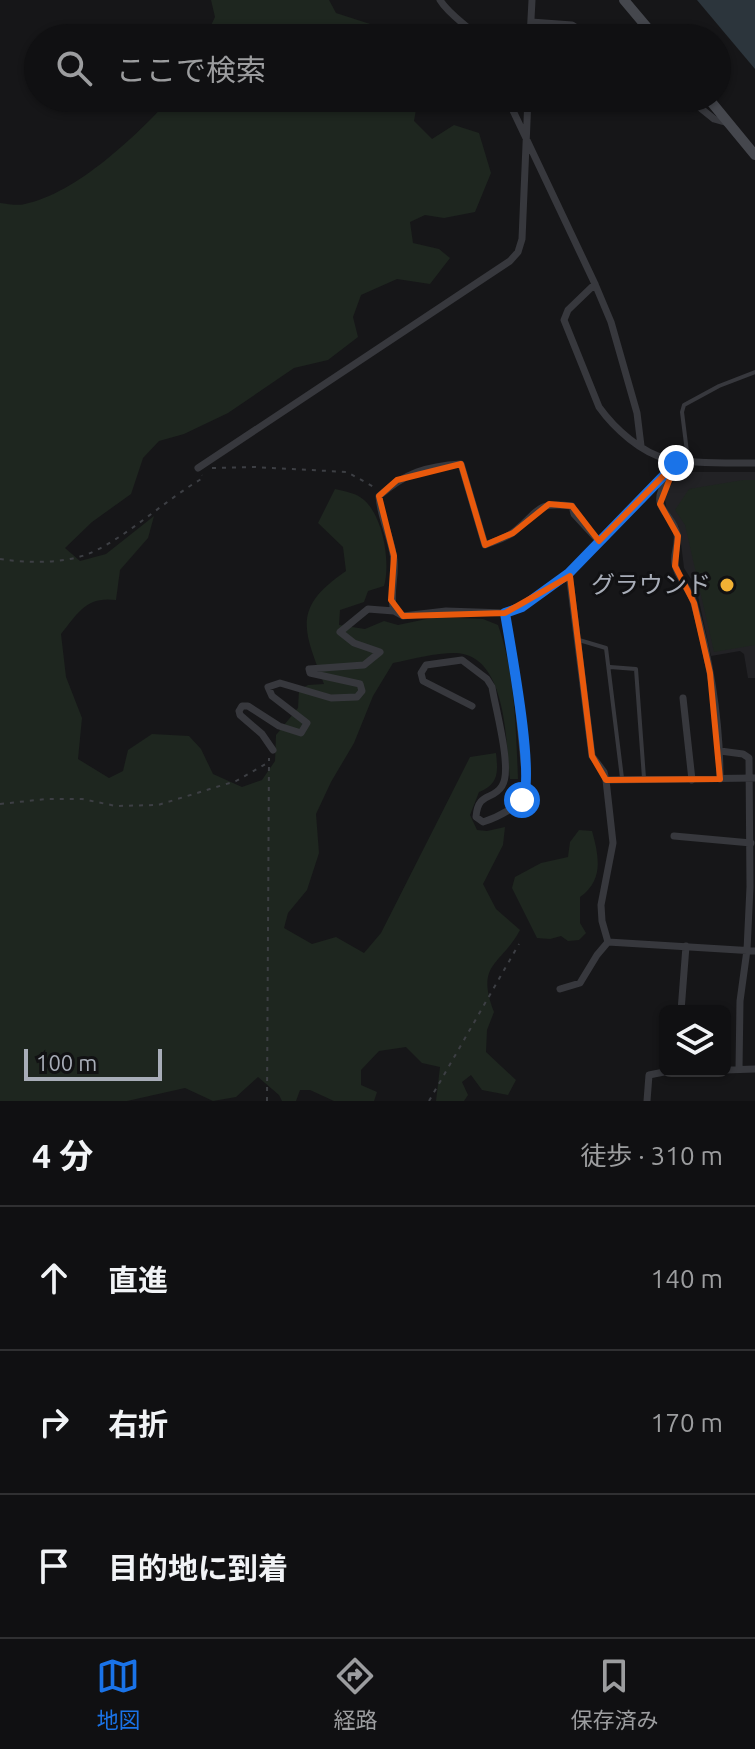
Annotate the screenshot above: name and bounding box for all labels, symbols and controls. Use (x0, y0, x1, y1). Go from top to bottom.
search box (24, 24, 731, 112)
icon: search (52, 46, 96, 90)
text: ここで検索 (116, 53, 266, 87)
route end (658, 445, 694, 481)
place label: グラウンド (591, 571, 711, 598)
marker: グラウンド (718, 576, 736, 594)
route start (504, 782, 540, 818)
map controls (659, 1005, 731, 1077)
button: layers (659, 1005, 731, 1077)
scale bar (24, 1045, 162, 1081)
text: 100 m (36, 1050, 97, 1075)
text: 4 分 (32, 1136, 93, 1174)
text: 徒歩 · 310 m (580, 1141, 723, 1170)
icon: ahead (32, 1256, 76, 1300)
text: 直進 (108, 1263, 168, 1297)
text: 140 m (651, 1264, 723, 1293)
icon: right (32, 1400, 76, 1444)
text: 右折 (108, 1407, 168, 1441)
text: 170 m (651, 1408, 723, 1437)
icon: arrive (32, 1544, 76, 1588)
text: 目的地に到着 (108, 1551, 288, 1585)
tab: 地図 (96, 1654, 141, 1734)
tab: 経路 (333, 1654, 378, 1734)
tab: 保存済み (570, 1654, 659, 1734)

